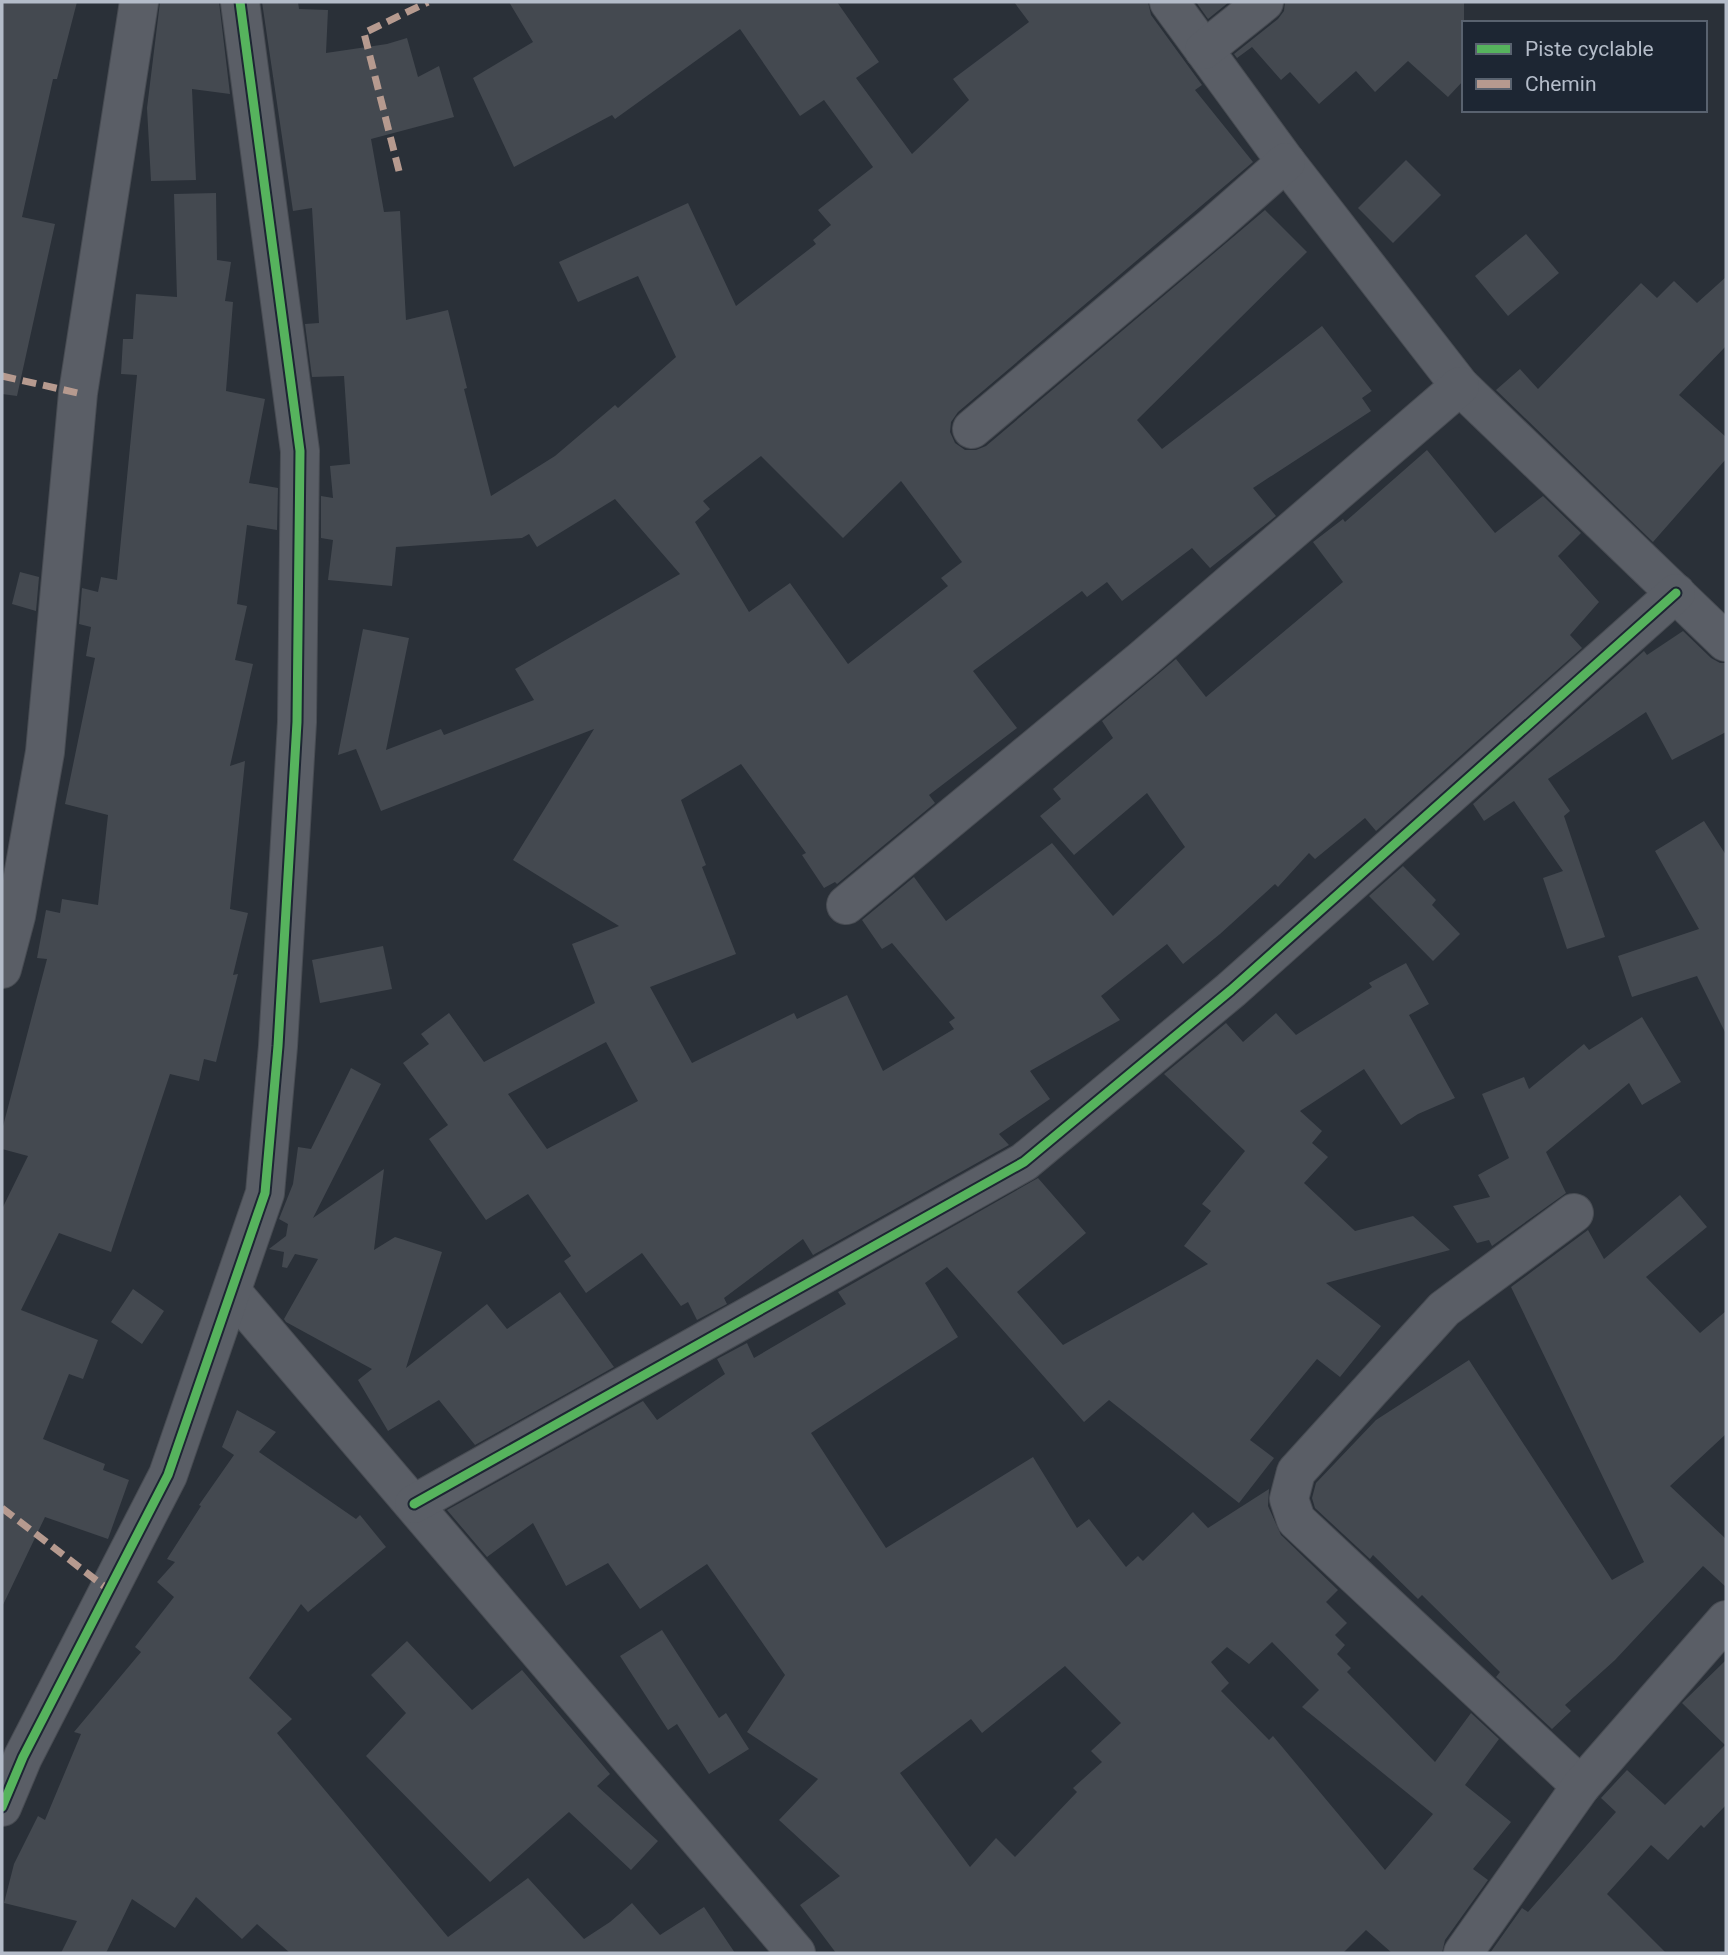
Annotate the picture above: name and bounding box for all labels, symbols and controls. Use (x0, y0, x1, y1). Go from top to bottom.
legend (1462, 21, 1707, 112)
text: Piste cyclable (1525, 37, 1654, 61)
text: Chemin (1525, 72, 1597, 96)

